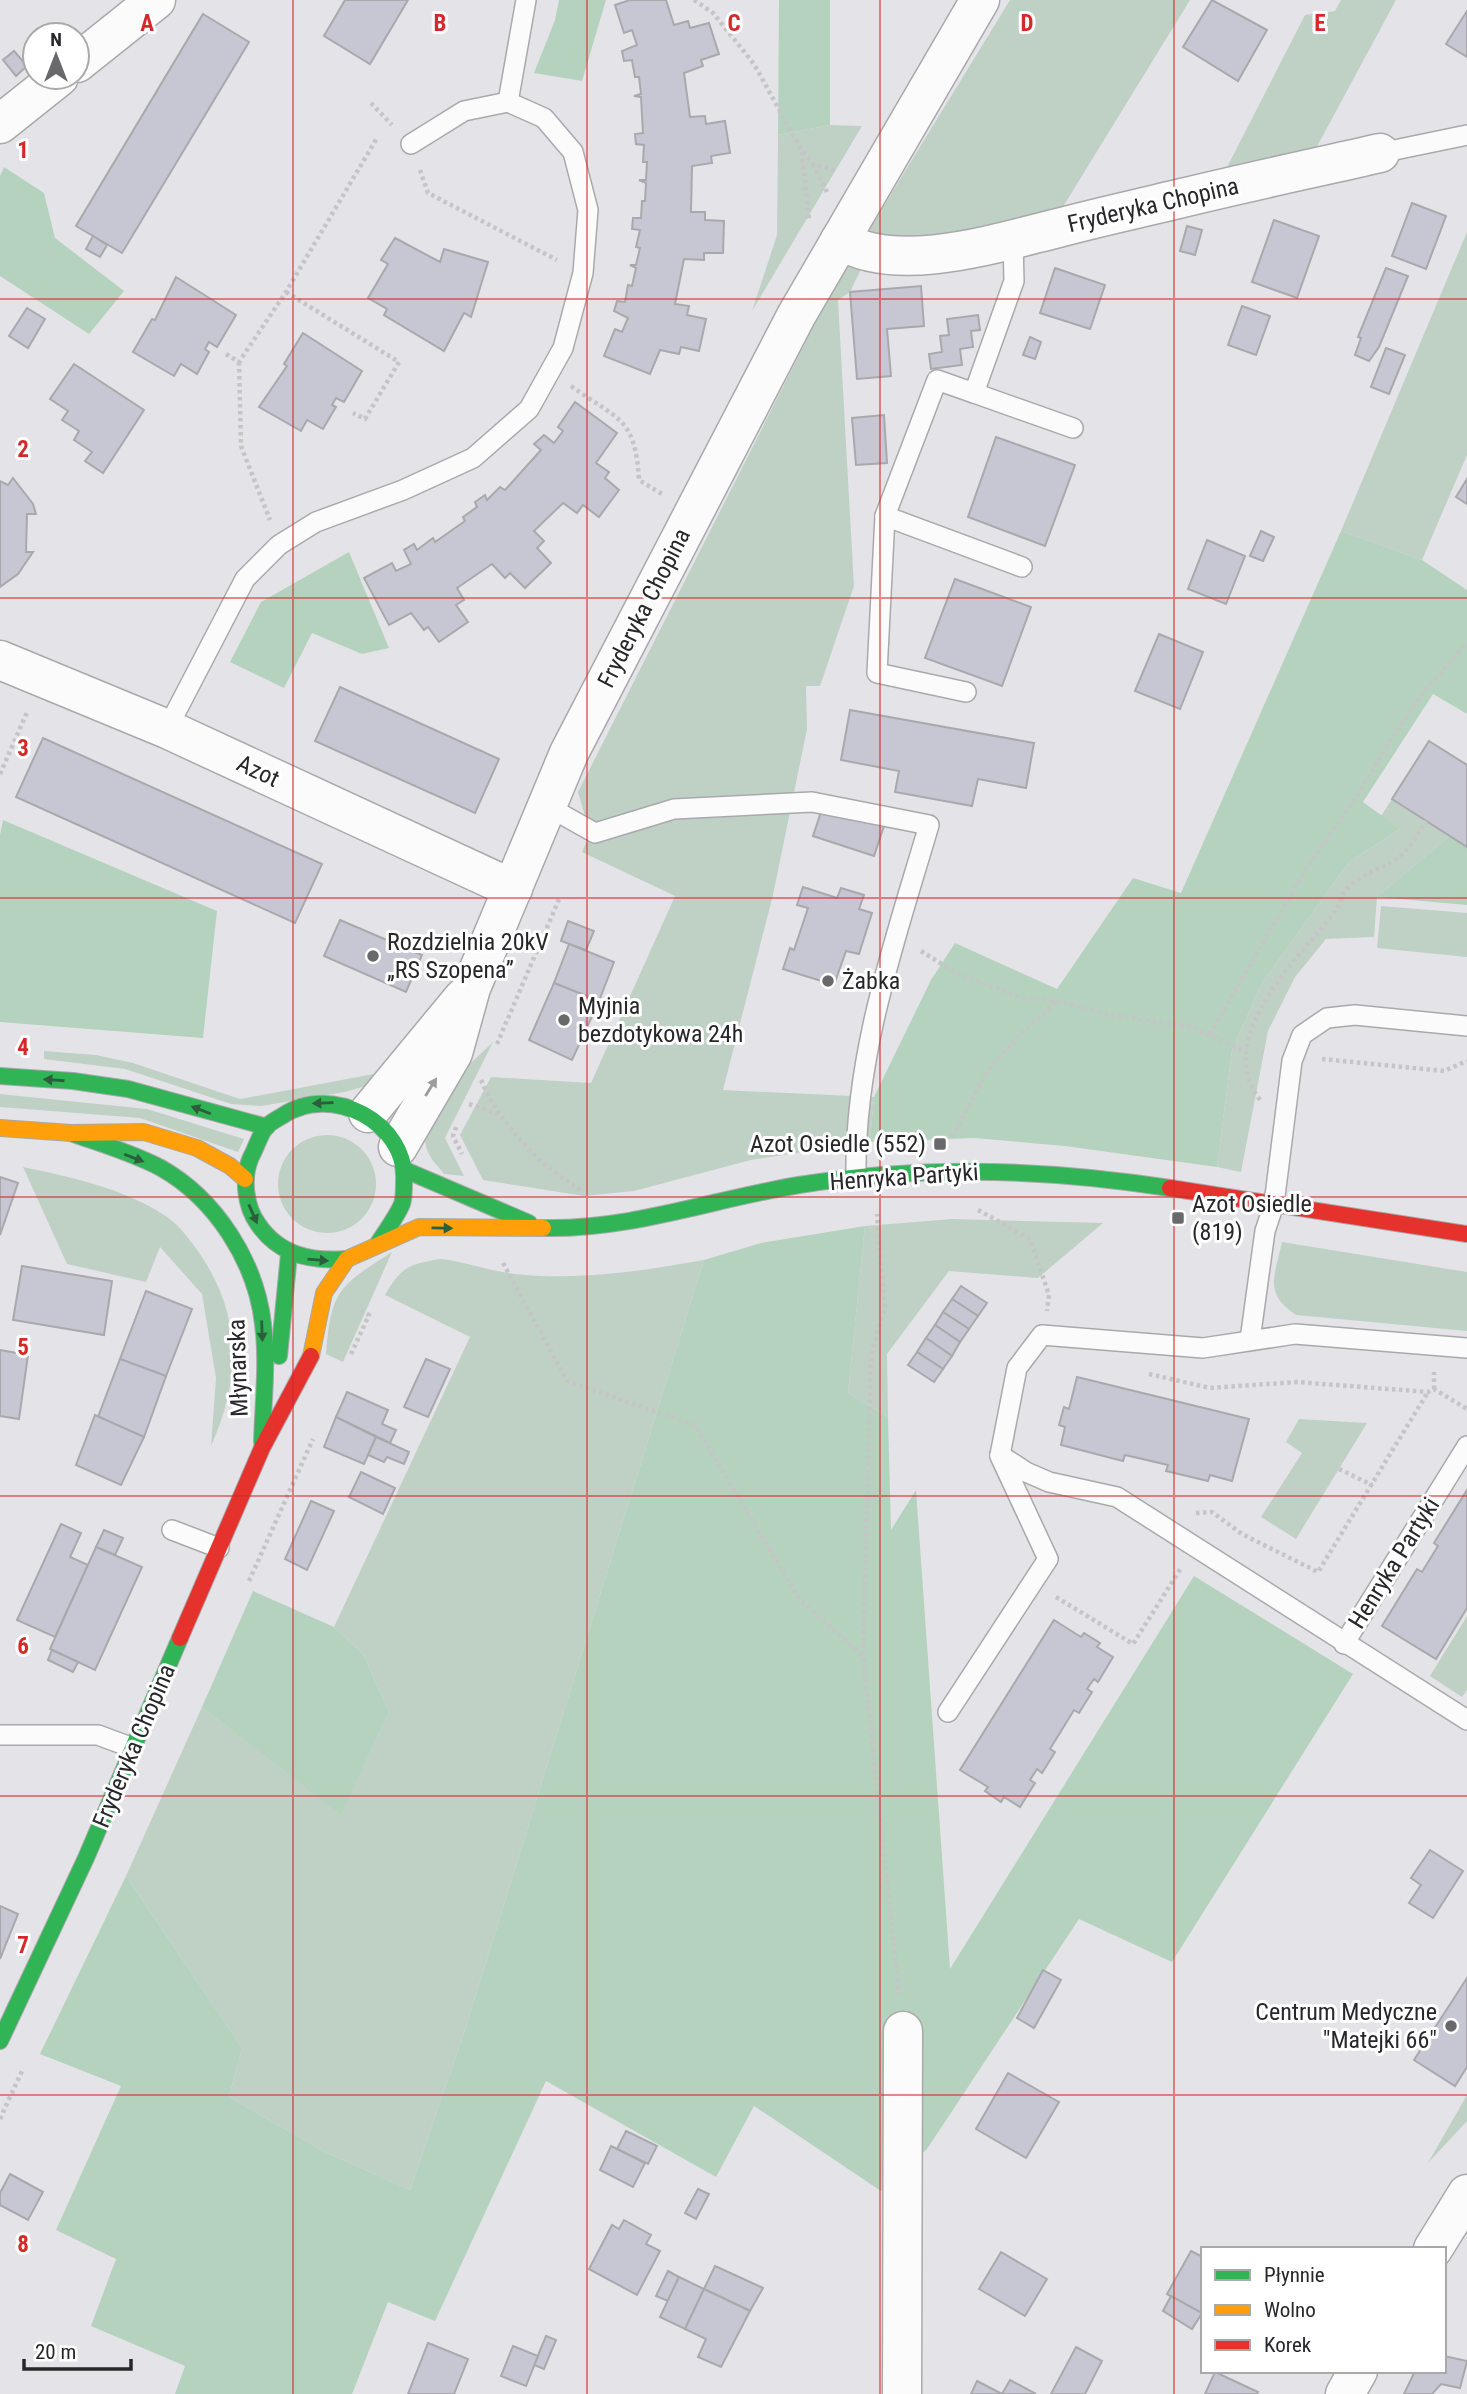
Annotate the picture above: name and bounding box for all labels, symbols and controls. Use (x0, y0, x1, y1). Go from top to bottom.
text: A (140, 10, 154, 37)
text: B (434, 10, 446, 37)
text: C (727, 10, 741, 37)
text: D (1021, 10, 1034, 37)
text: E (1314, 10, 1326, 37)
north arrow (21, 21, 91, 91)
text: N (50, 28, 62, 51)
text: 1 (17, 137, 29, 164)
street label: Fryderyka Chopina (1065, 172, 1241, 238)
text: 2 (17, 436, 29, 463)
street label: Fryderyka Chopina (592, 524, 696, 692)
text: 3 (17, 735, 29, 762)
street label: Azot (232, 749, 284, 793)
place label: Rozdzielnia 20kV „RS Szopena” (387, 928, 549, 984)
marker: Rozdzielnia 20kV „RS Szopena” (365, 948, 381, 964)
place label: Żabka (842, 967, 900, 995)
marker: Żabka (820, 973, 836, 989)
place label: Myjnia bezdotykowa 24h (578, 992, 743, 1048)
marker: Myjnia bezdotykowa 24h (556, 1012, 572, 1028)
text: 4 (17, 1034, 29, 1061)
one-way arrow (43, 1074, 65, 1085)
one-way arrow (424, 1077, 437, 1097)
one-way arrow (312, 1098, 334, 1109)
one-way arrow (190, 1105, 211, 1116)
place label: Azot Osiedle (552) (750, 1130, 926, 1158)
marker: Azot Osiedle (552) (932, 1136, 948, 1152)
one-way arrow (124, 1153, 145, 1164)
street label: Henryka Partyki (829, 1158, 979, 1196)
place label: Azot Osiedle (819) (1192, 1190, 1312, 1246)
one-way arrow (247, 1204, 259, 1224)
marker: Azot Osiedle (819) (1170, 1210, 1186, 1226)
one-way arrow (431, 1222, 453, 1234)
one-way arrow (307, 1255, 329, 1266)
street label: Młynarska (222, 1319, 254, 1417)
one-way arrow (257, 1320, 268, 1342)
text: 5 (17, 1334, 29, 1361)
street label: Henryka Partyki (1343, 1492, 1445, 1634)
text: 6 (17, 1633, 29, 1660)
street label: Fryderyka Chopina (87, 1660, 181, 1832)
text: 7 (17, 1932, 29, 1959)
place label: Centrum Medyczne "Matejki 66" (1255, 1998, 1437, 2054)
marker: Centrum Medyczne "Matejki 66" (1443, 2018, 1459, 2034)
text: 8 (17, 2231, 29, 2258)
legend (1201, 2247, 1446, 2373)
text: Płynnie (1264, 2263, 1325, 2287)
text: Wolno (1264, 2298, 1316, 2322)
scale bar (24, 2328, 131, 2372)
text: Korek (1264, 2333, 1312, 2357)
text: 20 m (35, 2340, 76, 2364)

